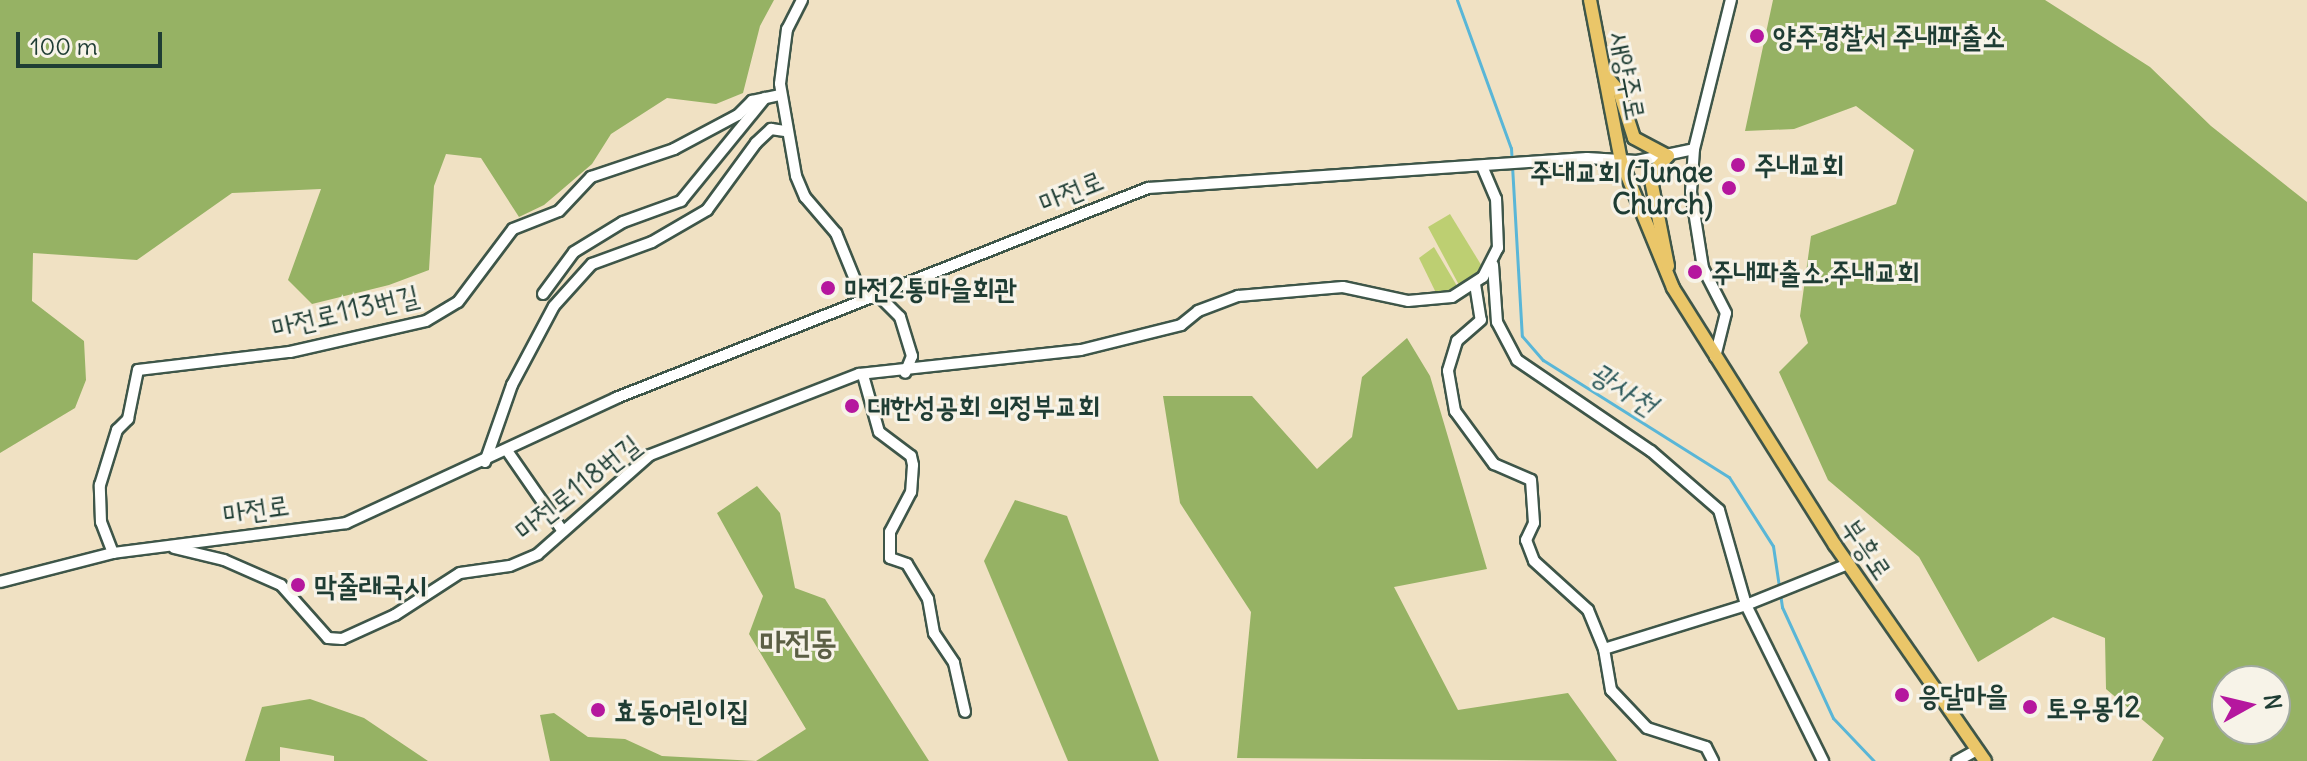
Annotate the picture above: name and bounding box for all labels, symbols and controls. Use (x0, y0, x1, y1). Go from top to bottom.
scale bar (20, 16, 166, 66)
place label: 양주경찰서 주내파출소 (1773, 19, 2005, 53)
marker: 양주경찰서 주내파출소 (1748, 27, 1766, 45)
street label: 새양주로 (1603, 29, 1653, 123)
text: 100 m (30, 31, 98, 61)
place label: 주내교회 (1754, 148, 1844, 182)
place label: 주내교회 (Junae Church) (1530, 155, 1713, 221)
marker: 주내교회 (1729, 156, 1747, 174)
street label: 마전로 (1033, 163, 1109, 219)
marker: 주내교회 (Junae Church) (1720, 179, 1738, 197)
place label: 주내파출소.주내교회 (1711, 255, 1920, 289)
marker: 주내파출소.주내교회 (1686, 263, 1704, 281)
place label: 마전2통마을회관 (844, 271, 1017, 305)
street label: 마전로113번길 (268, 278, 422, 344)
marker: 마전2통마을회관 (819, 279, 837, 297)
water label: 광사천 (1584, 354, 1664, 422)
place label: 대한성공회 의정부교회 (868, 389, 1100, 423)
marker: 대한성공회 의정부교회 (843, 397, 861, 415)
street label: 마전로118번길 (507, 427, 647, 547)
street label: 마전로 (220, 488, 292, 530)
street label: 부흥로 (1834, 512, 1900, 586)
place label: 막줄래국시 (314, 568, 427, 602)
marker: 막줄래국시 (289, 576, 307, 594)
district label: 마전동 (759, 623, 837, 661)
north arrow (2211, 665, 2291, 745)
place label: 응달마을 (1918, 678, 2008, 712)
marker: 응달마을 (1893, 686, 1911, 704)
place label: 토우몽12 (2046, 690, 2140, 724)
text: N (2258, 692, 2288, 711)
place label: 효동어린이집 (614, 693, 749, 727)
marker: 토우몽12 (2021, 698, 2039, 716)
marker: 효동어린이집 (589, 701, 607, 719)

